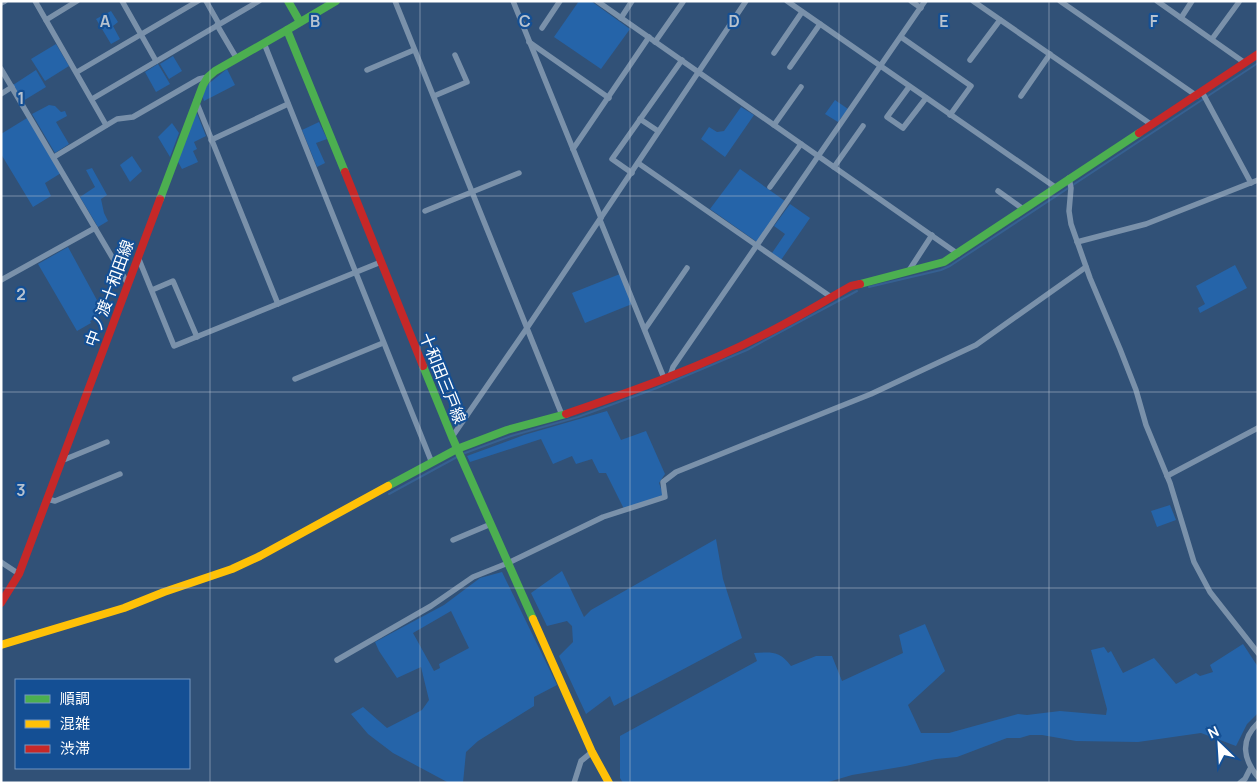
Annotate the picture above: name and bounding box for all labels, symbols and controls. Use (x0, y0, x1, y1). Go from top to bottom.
text: A (100, 10, 111, 32)
text: B (310, 10, 320, 32)
text: C (519, 10, 531, 32)
text: D (728, 10, 740, 32)
text: E (939, 10, 949, 32)
text: F (1150, 10, 1159, 32)
text: 1 (17, 87, 25, 109)
street label: 中ノ渡十和田線 (80, 237, 138, 349)
text: 2 (16, 283, 26, 305)
street label: 十和田三戸線 (415, 329, 471, 427)
text: 3 (16, 479, 26, 501)
legend (15, 679, 190, 769)
text: 順調 (60, 688, 90, 709)
text: 混雑 (60, 713, 90, 734)
north arrow (1194, 719, 1244, 769)
text: N (1205, 721, 1222, 743)
text: 渋滞 (60, 738, 90, 759)

